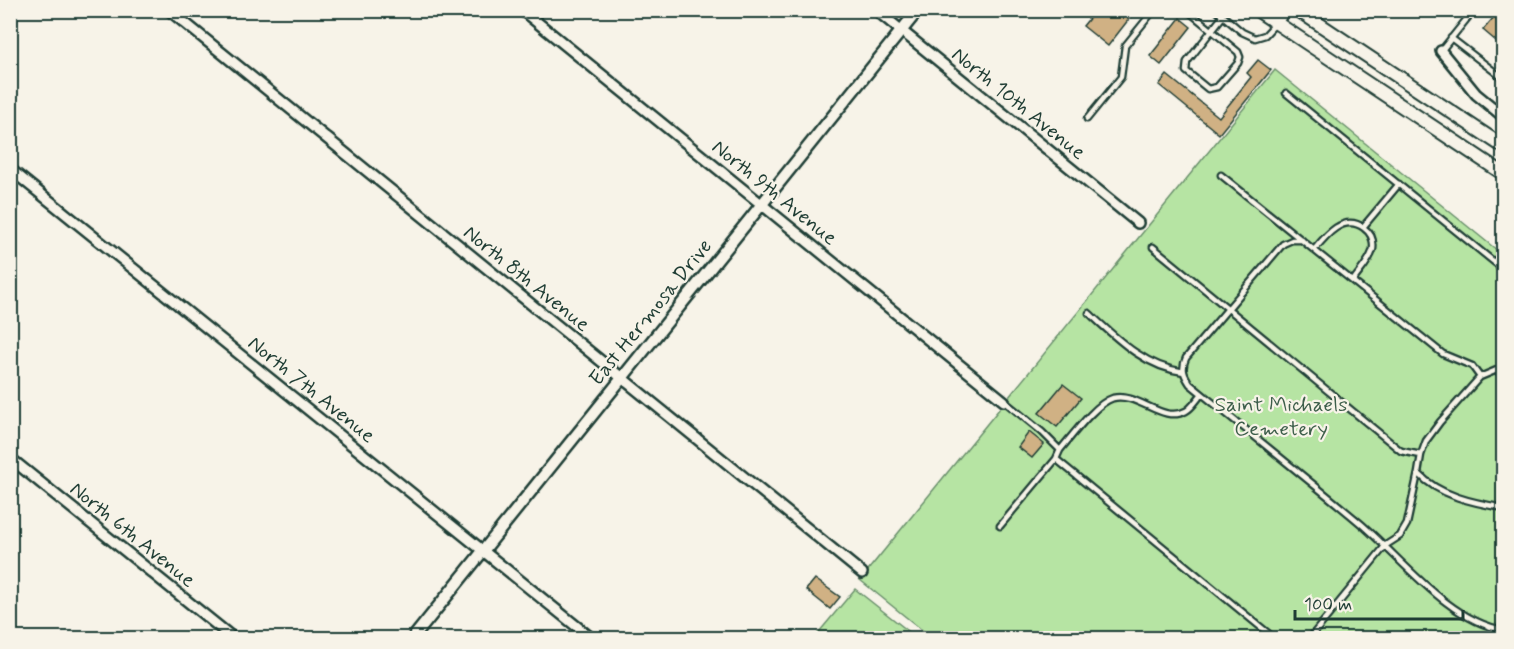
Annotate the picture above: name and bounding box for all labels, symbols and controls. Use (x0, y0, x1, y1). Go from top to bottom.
street label: North 10th Avenue (945, 41, 1091, 167)
street label: North 9th Avenue (706, 133, 843, 252)
street label: North 8th Avenue (457, 219, 596, 339)
street label: East Hermosa Drive (583, 233, 719, 392)
street label: North 7th Avenue (242, 330, 381, 450)
park label: Saint Michaels Cemetery (1214, 391, 1348, 443)
street label: North 6th Avenue (64, 475, 201, 594)
scale bar (1295, 583, 1463, 621)
text: 100 m (1304, 593, 1352, 617)

